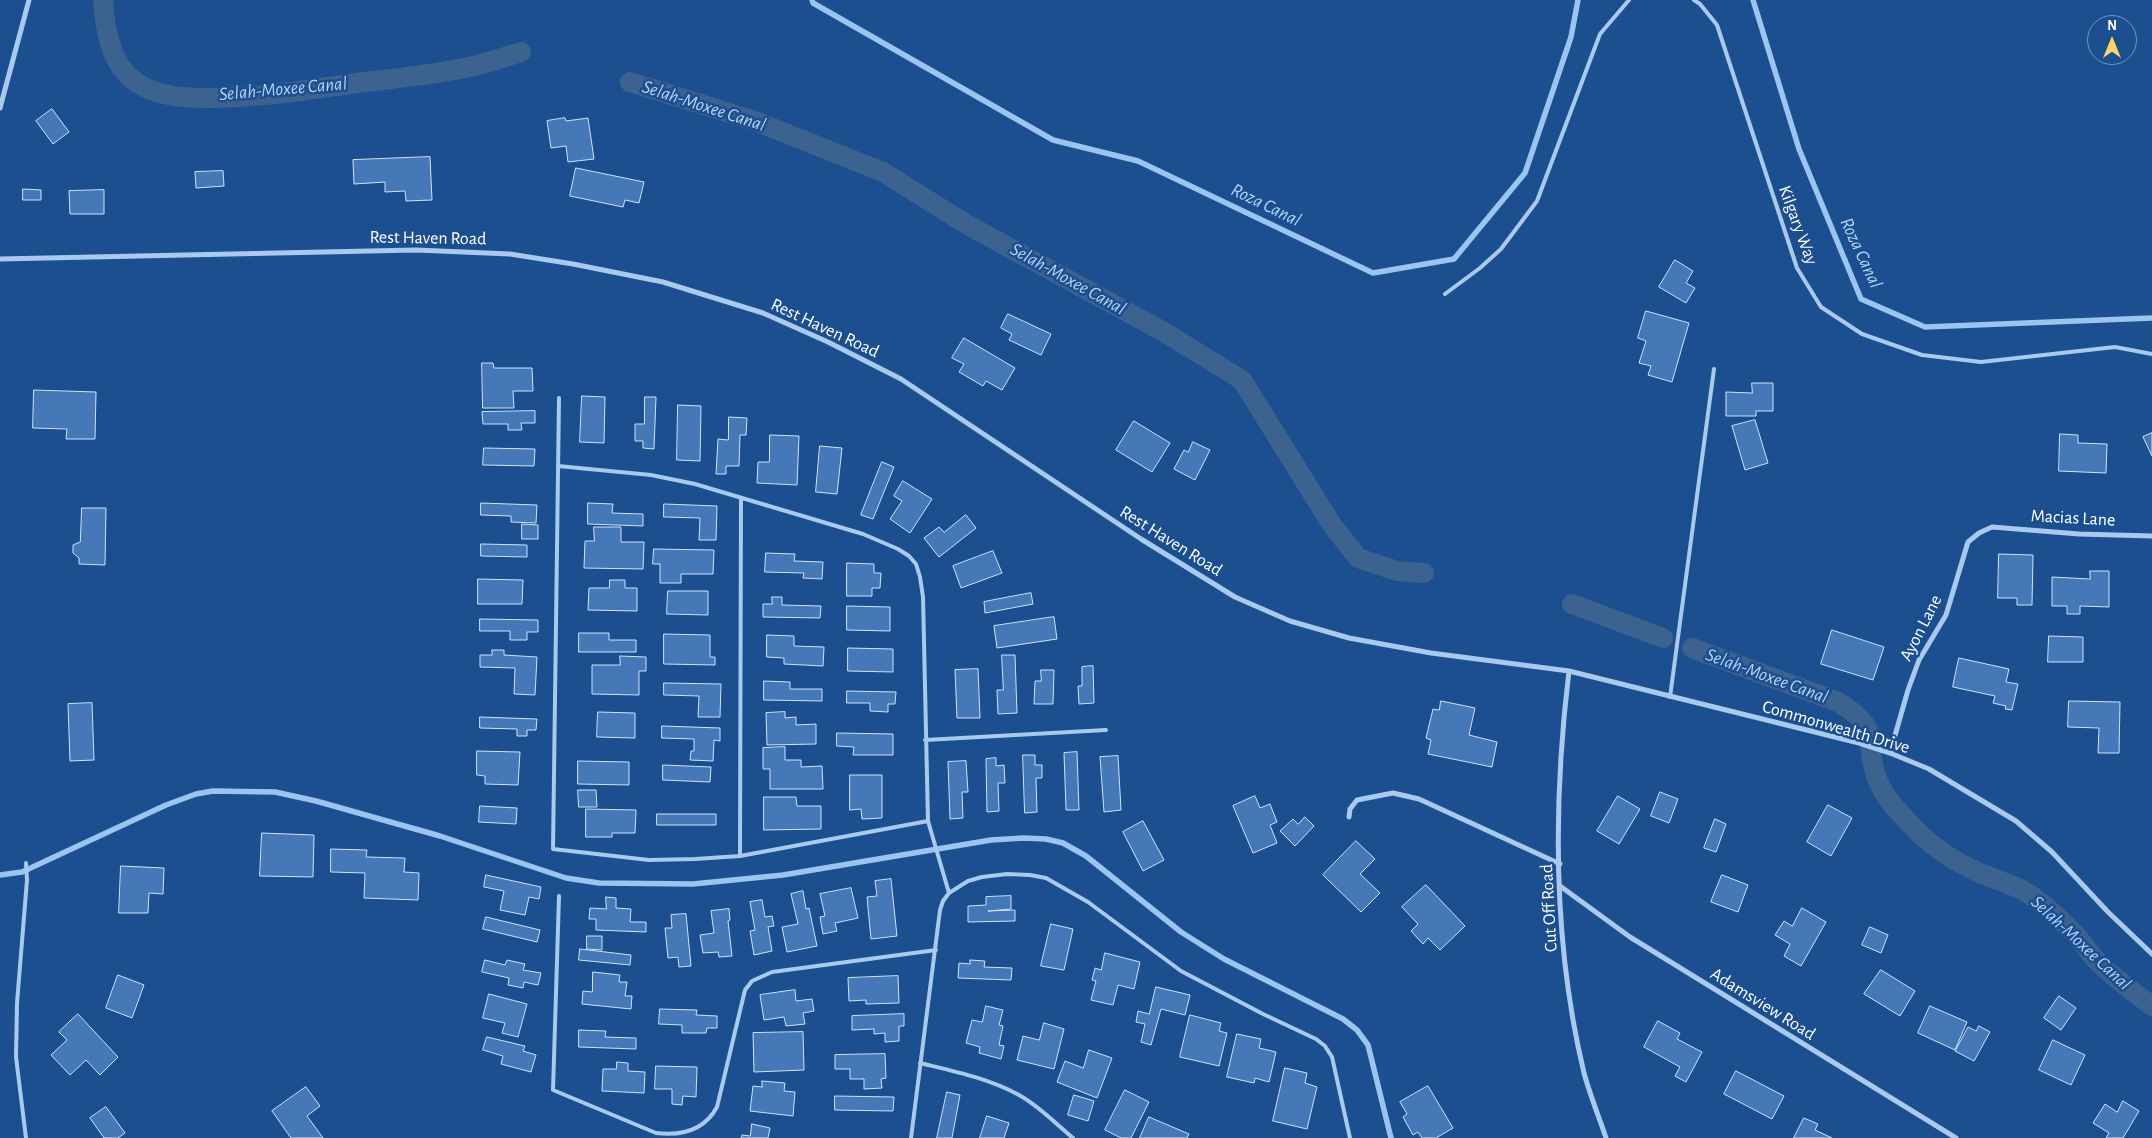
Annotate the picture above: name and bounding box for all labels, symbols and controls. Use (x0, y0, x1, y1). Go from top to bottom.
north arrow (2087, 15, 2137, 65)
text: N (2107, 19, 2117, 33)
water label: Selah-Moxee Canal (218, 72, 348, 106)
water label: Selah-Moxee Canal (639, 75, 769, 137)
water label: Roza Canal (1227, 178, 1305, 232)
street label: Kilgary Way (1774, 182, 1822, 268)
water label: Roza Canal (1835, 214, 1887, 292)
street label: Rest Haven Road (369, 226, 487, 250)
water label: Selah-Moxee Canal (1006, 238, 1130, 320)
street label: Rest Haven Road (768, 294, 882, 362)
street label: Rest Haven Road (1116, 501, 1226, 581)
street label: Macias Lane (2030, 505, 2116, 531)
street label: Ayon Lane (1895, 591, 1947, 665)
water label: Selah-Moxee Canal (1703, 643, 1831, 709)
street label: Commonwealth Drive (1760, 696, 1912, 758)
street label: Cut Off Road (1536, 863, 1562, 953)
water label: Selah-Moxee Canal (2026, 891, 2136, 995)
street label: Adamsview Road (1706, 963, 1820, 1045)

